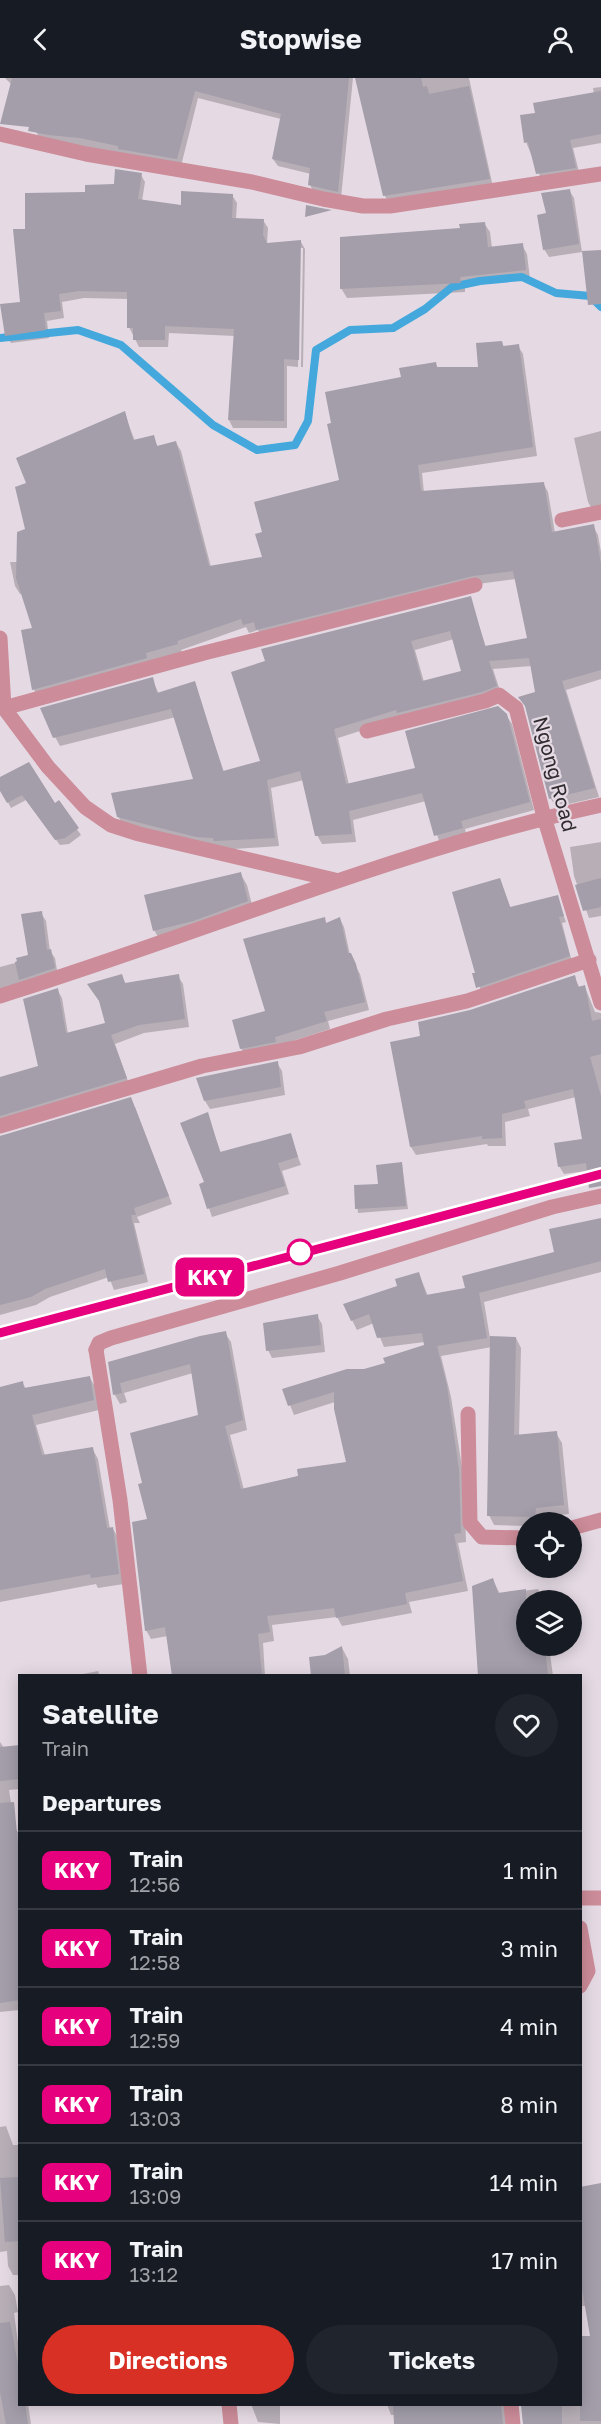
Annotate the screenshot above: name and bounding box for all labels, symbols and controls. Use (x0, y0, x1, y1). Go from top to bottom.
icon: back (24, 23, 57, 56)
text: Stopwise (239, 23, 362, 55)
icon: person (544, 23, 577, 56)
street label: Ngong Road (529, 714, 583, 834)
unlabelled marker (287, 1239, 313, 1265)
line badge: KKY (176, 1258, 244, 1296)
text: KKY (187, 1264, 233, 1290)
map controls (516, 1512, 582, 1656)
button: locate (516, 1512, 582, 1578)
button: layers (516, 1590, 582, 1656)
button: heart (495, 1694, 558, 1757)
text: Satellite (42, 1697, 159, 1730)
text: Train (42, 1736, 89, 1760)
text: Departures (42, 1789, 161, 1816)
text: Train (129, 1845, 183, 1872)
text: KKY (54, 1857, 99, 1883)
text: 1 min (503, 1857, 558, 1884)
text: 12:56 (129, 1872, 180, 1896)
text: Train (129, 1923, 183, 1950)
text: KKY (54, 1935, 99, 1961)
text: 3 min (501, 1935, 558, 1962)
text: 12:58 (129, 1950, 180, 1974)
text: Train (129, 2001, 183, 2028)
text: KKY (54, 2013, 99, 2039)
text: 4 min (500, 2013, 558, 2040)
text: 12:59 (129, 2028, 180, 2052)
text: Train (129, 2079, 183, 2106)
text: KKY (54, 2091, 99, 2117)
text: 8 min (500, 2091, 558, 2118)
text: 13:03 (129, 2106, 181, 2130)
text: Train (129, 2157, 183, 2184)
text: KKY (54, 2169, 99, 2195)
text: 14 min (490, 2169, 558, 2196)
text: 13:09 (129, 2184, 181, 2208)
text: Train (129, 2235, 183, 2262)
text: KKY (54, 2247, 99, 2273)
text: 17 min (491, 2247, 558, 2274)
text: 13:12 (129, 2262, 178, 2286)
button: Directions (42, 2325, 294, 2394)
button: Tickets (306, 2325, 558, 2394)

